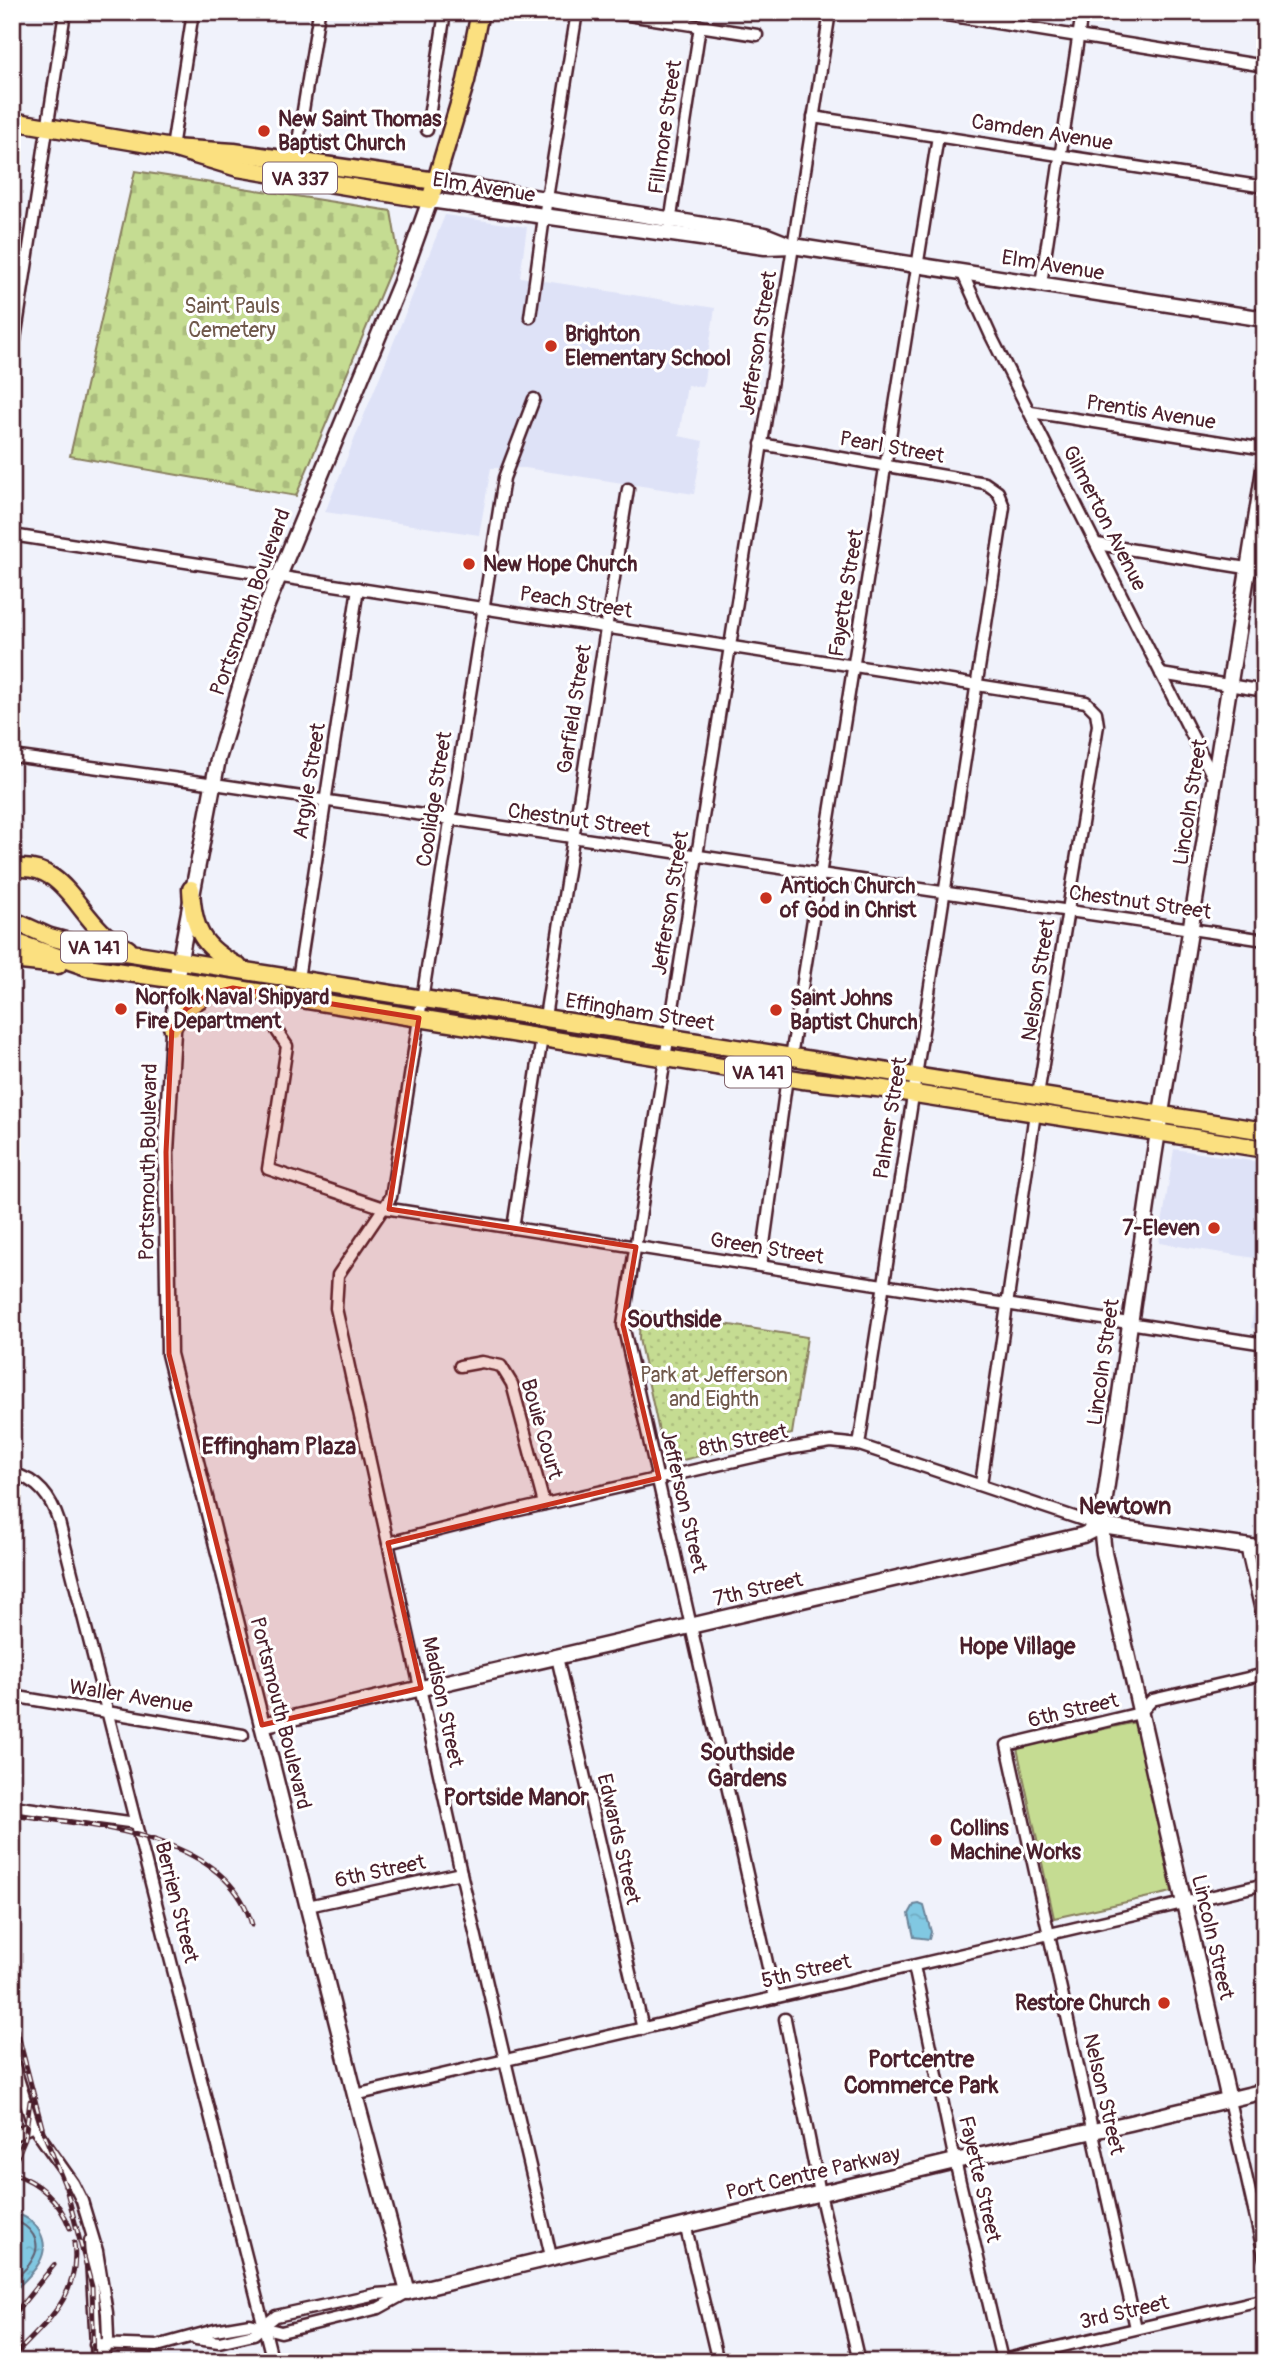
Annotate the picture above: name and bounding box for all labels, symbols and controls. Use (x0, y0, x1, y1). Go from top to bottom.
street label: Fillmore Street (643, 58, 688, 196)
place label: New Saint Thomas Baptist Church (278, 106, 442, 157)
street label: Camden Avenue (969, 108, 1115, 157)
marker: New Saint Thomas Baptist Church (256, 123, 272, 139)
road number: VA 337 (263, 162, 337, 194)
street label: Elm Avenue (431, 166, 538, 209)
street label: Elm Avenue (1000, 244, 1107, 287)
street label: Jefferson Street (734, 268, 783, 417)
park label: Saint Pauls Cemetery (184, 293, 280, 344)
place label: Brighton Elementary School (565, 321, 731, 372)
marker: Brighton Elementary School (543, 338, 559, 354)
street label: Prentis Avenue (1084, 389, 1218, 436)
street label: Pearl Street (838, 425, 947, 470)
street label: Gilmerton Avenue (1056, 441, 1153, 596)
street label: Portsmouth Boulevard (204, 505, 297, 699)
street label: Fayette Street (823, 527, 870, 659)
place label: New Hope Church (483, 551, 637, 578)
marker: New Hope Church (461, 556, 477, 572)
street label: Peach Street (518, 580, 635, 625)
street label: Garfield Street (551, 642, 598, 776)
street label: Argyle Street (287, 720, 332, 841)
street label: Coolidge Street (410, 729, 459, 869)
street label: Lincoln Street (1167, 736, 1214, 867)
street label: Chestnut Street (506, 797, 652, 844)
street label: Jefferson Street (646, 828, 695, 977)
place label: Antioch Church of God in Christ (779, 873, 917, 924)
street label: Chestnut Street (1067, 879, 1213, 926)
marker: Antioch Church of God in Christ (758, 890, 774, 906)
street label: Nelson Street (1016, 917, 1062, 1043)
road number: VA 141 (61, 931, 127, 962)
place label: Norfolk Naval Shipyard Fire Department (135, 984, 330, 1035)
place label: Saint Johns Baptist Church (790, 985, 918, 1036)
street label: Effingham Street (563, 987, 717, 1038)
marker: Norfolk Naval Shipyard Fire Department (113, 1001, 129, 1017)
marker: Saint Johns Baptist Church (768, 1002, 784, 1018)
street label: Palmer Street (867, 1054, 914, 1181)
road number: VA 141 (725, 1056, 791, 1088)
street label: Portsmouth Boulevard (133, 1063, 164, 1261)
place label: 7-Eleven (1122, 1215, 1200, 1242)
marker: 7-Eleven (1206, 1220, 1222, 1236)
street label: Green Street (708, 1226, 826, 1271)
street label: Lincoln Street (1081, 1296, 1126, 1427)
district label: Southside (627, 1305, 722, 1334)
park label: Park at Jefferson and Eighth (640, 1362, 788, 1413)
street label: Bouie Court (514, 1376, 569, 1483)
street label: 8th Street (696, 1418, 791, 1463)
street label: Jefferson Street (654, 1427, 713, 1576)
district label: Effingham Plaza (202, 1432, 356, 1461)
district label: Newtown (1079, 1492, 1171, 1521)
street label: 7th Street (711, 1566, 806, 1613)
street label: Portsmouth Boulevard (244, 1614, 317, 1812)
district label: Hope Village (959, 1632, 1076, 1661)
street label: Madison Street (416, 1634, 470, 1770)
street label: Waller Avenue (67, 1673, 195, 1720)
street label: 6th Street (1025, 1687, 1122, 1734)
district label: Southside Gardens (700, 1738, 795, 1793)
street label: Edwards Street (590, 1771, 647, 1908)
district label: Portside Manor (443, 1783, 589, 1812)
place label: Collins Machine Works (950, 1815, 1081, 1866)
marker: Collins Machine Works (928, 1832, 944, 1848)
street label: Berrien Street (148, 1839, 205, 1966)
street label: 6th Street (332, 1849, 428, 1894)
street label: Lincoln Street (1185, 1872, 1240, 2003)
street label: 5th Street (759, 1948, 854, 1995)
place label: Restore Church (1015, 1990, 1150, 2017)
marker: Restore Church (1156, 1995, 1172, 2011)
street label: Nelson Street (1076, 2031, 1131, 2158)
district label: Portcentre Commerce Park (844, 2045, 999, 2100)
street label: Fayette Street (952, 2113, 1007, 2246)
street label: Port Centre Parkway (723, 2140, 903, 2207)
street label: 3rd Street (1077, 2289, 1172, 2336)

